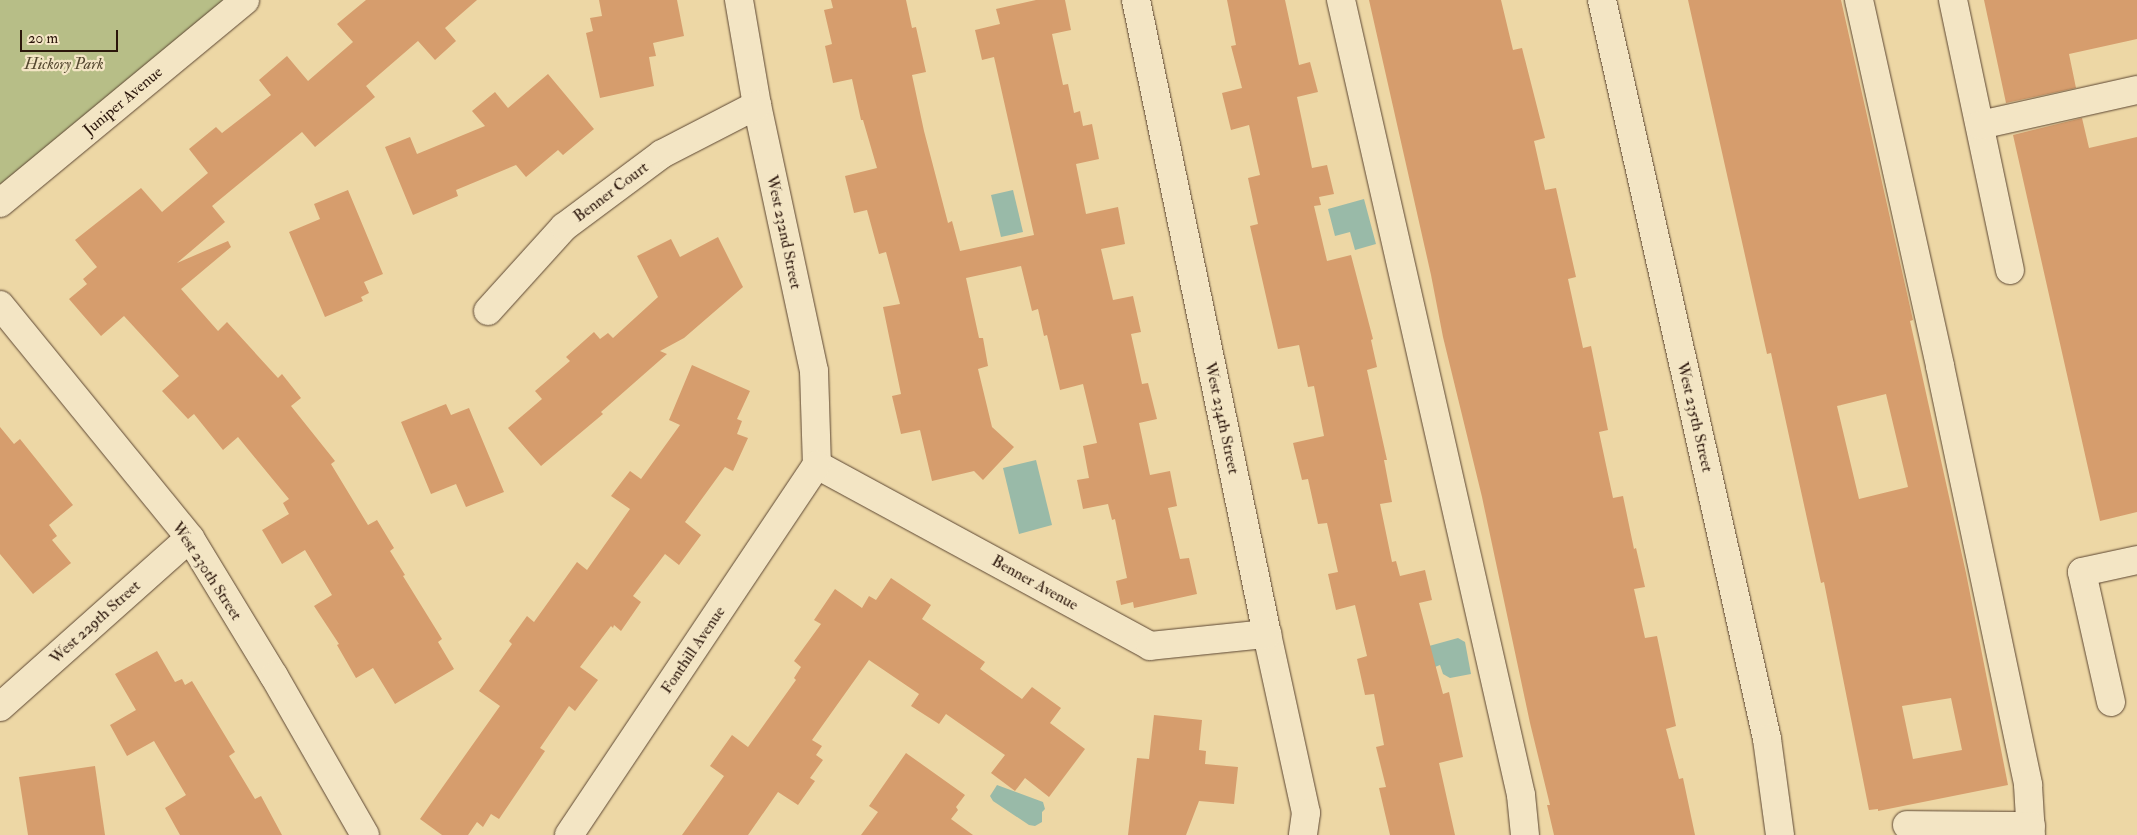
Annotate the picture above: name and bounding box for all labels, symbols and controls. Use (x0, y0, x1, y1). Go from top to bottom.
scale bar (22, 20, 120, 52)
text: 20 m (28, 29, 58, 48)
park label: Hickory Park (24, 54, 104, 74)
street label: Juniper Avenue (80, 62, 166, 140)
street label: Benner Court (570, 158, 652, 226)
street label: West 232nd Street (763, 173, 805, 291)
street label: West 234th Street (1201, 360, 1243, 476)
street label: West 235th Street (1673, 360, 1717, 474)
street label: West 230th Street (168, 518, 246, 624)
street label: Benner Avenue (988, 551, 1082, 615)
street label: West 229th Street (46, 576, 144, 668)
street label: Fonthill Avenue (657, 603, 729, 697)

